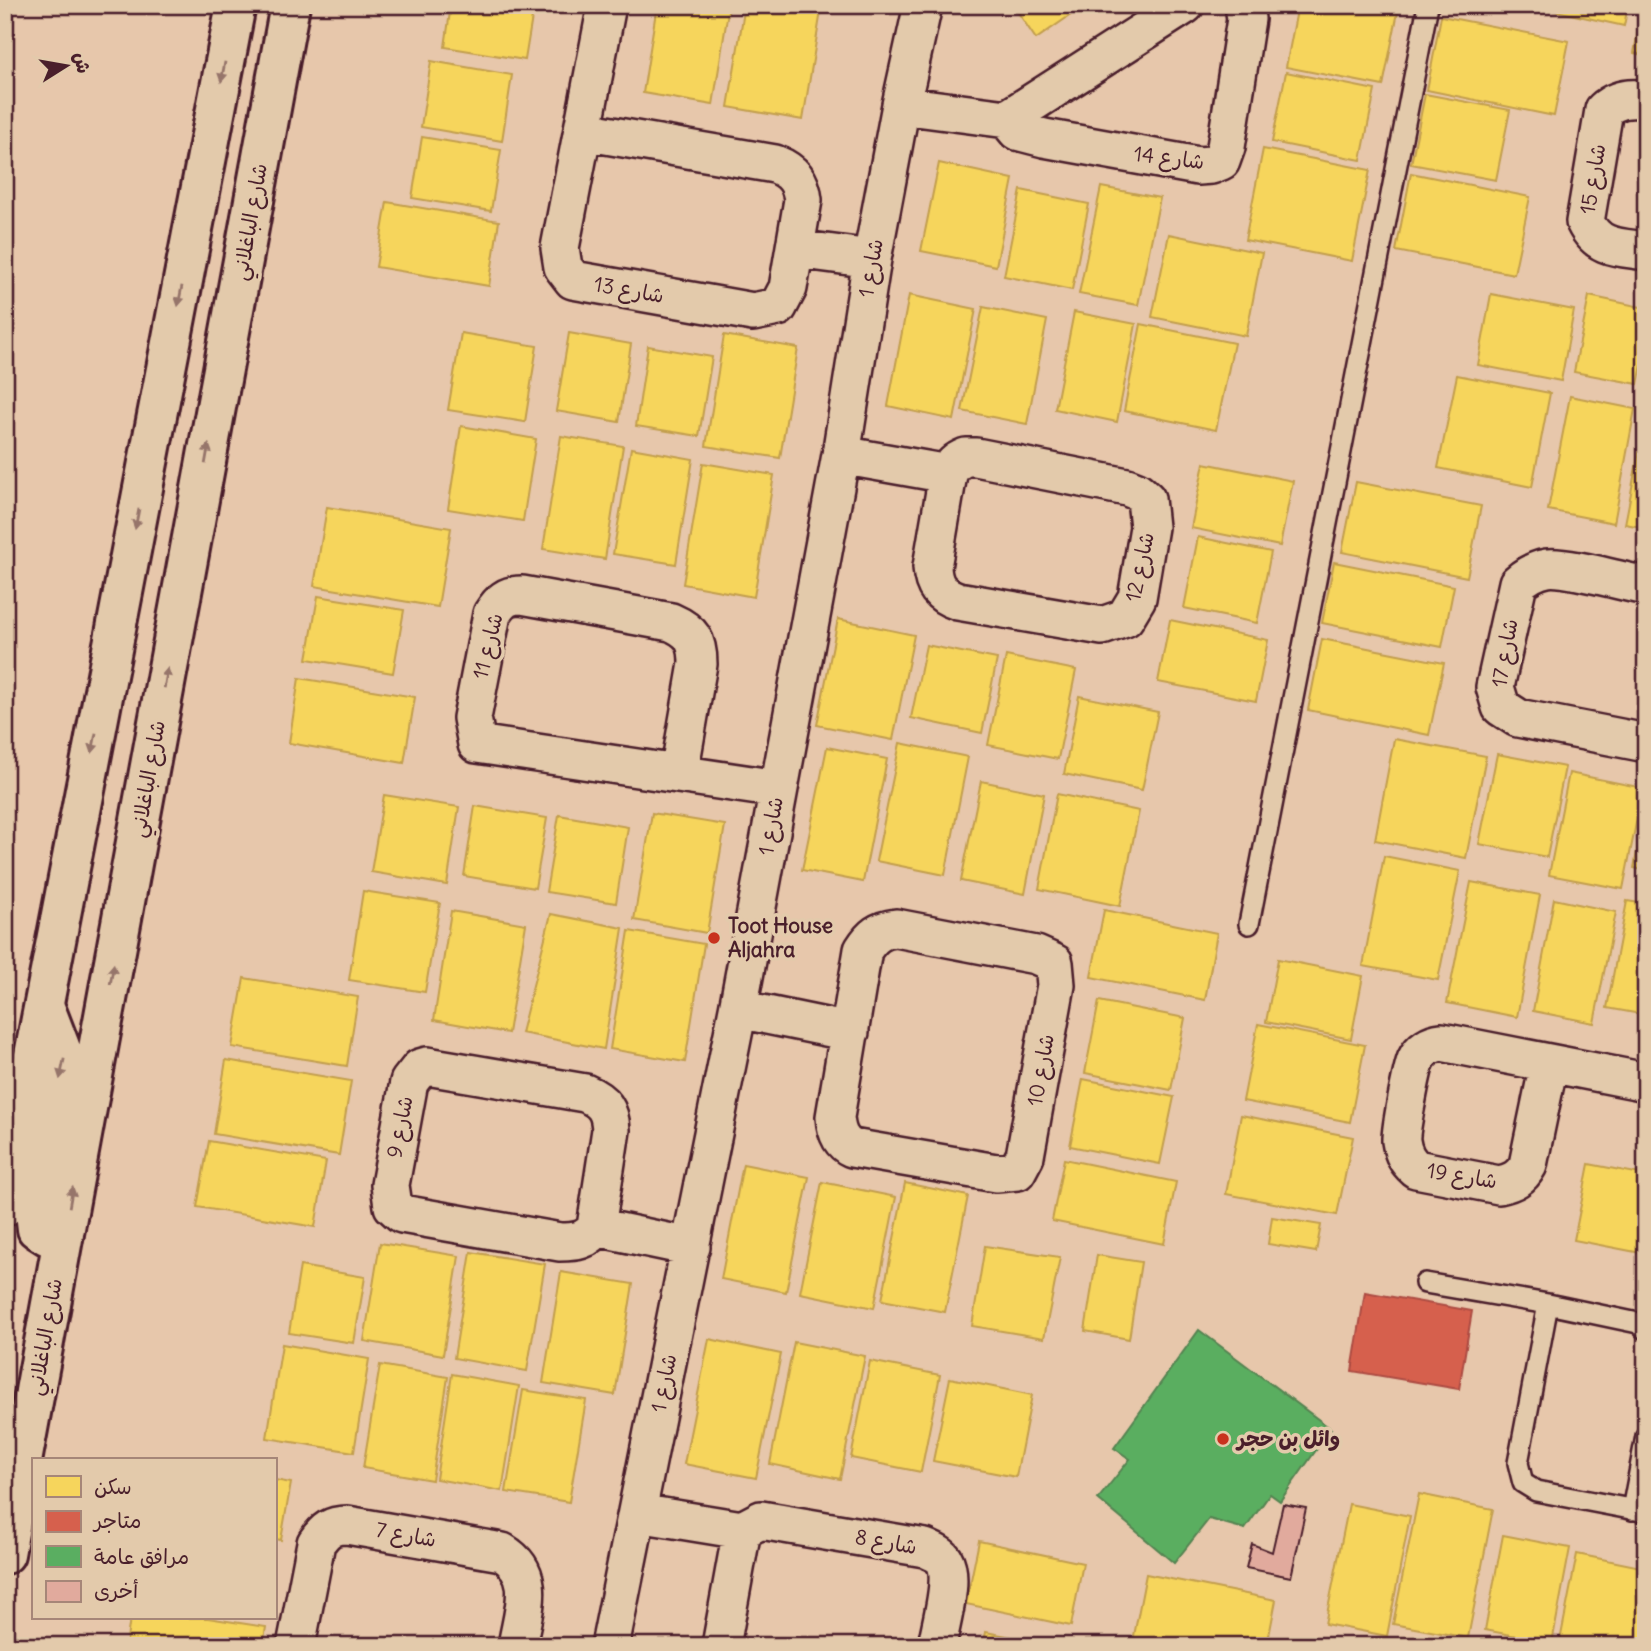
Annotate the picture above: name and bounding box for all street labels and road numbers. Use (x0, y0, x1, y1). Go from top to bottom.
street label: شارع 14 (1132, 140, 1206, 177)
street label: شارع 15 (1574, 142, 1613, 216)
street label: شارع الباغلاني (226, 161, 279, 284)
street label: شارع 1 (852, 237, 891, 300)
street label: شارع 13 (592, 270, 666, 311)
street label: شارع 12 (1119, 530, 1162, 605)
street label: شارع 11 (466, 610, 511, 682)
street label: شارع 17 (1485, 617, 1526, 690)
street label: شارع الباغلاني (124, 718, 177, 841)
street label: شارع 1 (752, 795, 791, 858)
street label: شارع 10 (1021, 1032, 1062, 1108)
street label: شارع 9 (380, 1094, 421, 1161)
street label: شارع 19 (1425, 1157, 1499, 1196)
street label: شارع الباغلاني (21, 1276, 74, 1399)
street label: شارع 1 (645, 1351, 684, 1415)
street label: شارع 7 (373, 1516, 438, 1555)
street label: شارع 8 (853, 1523, 919, 1562)

